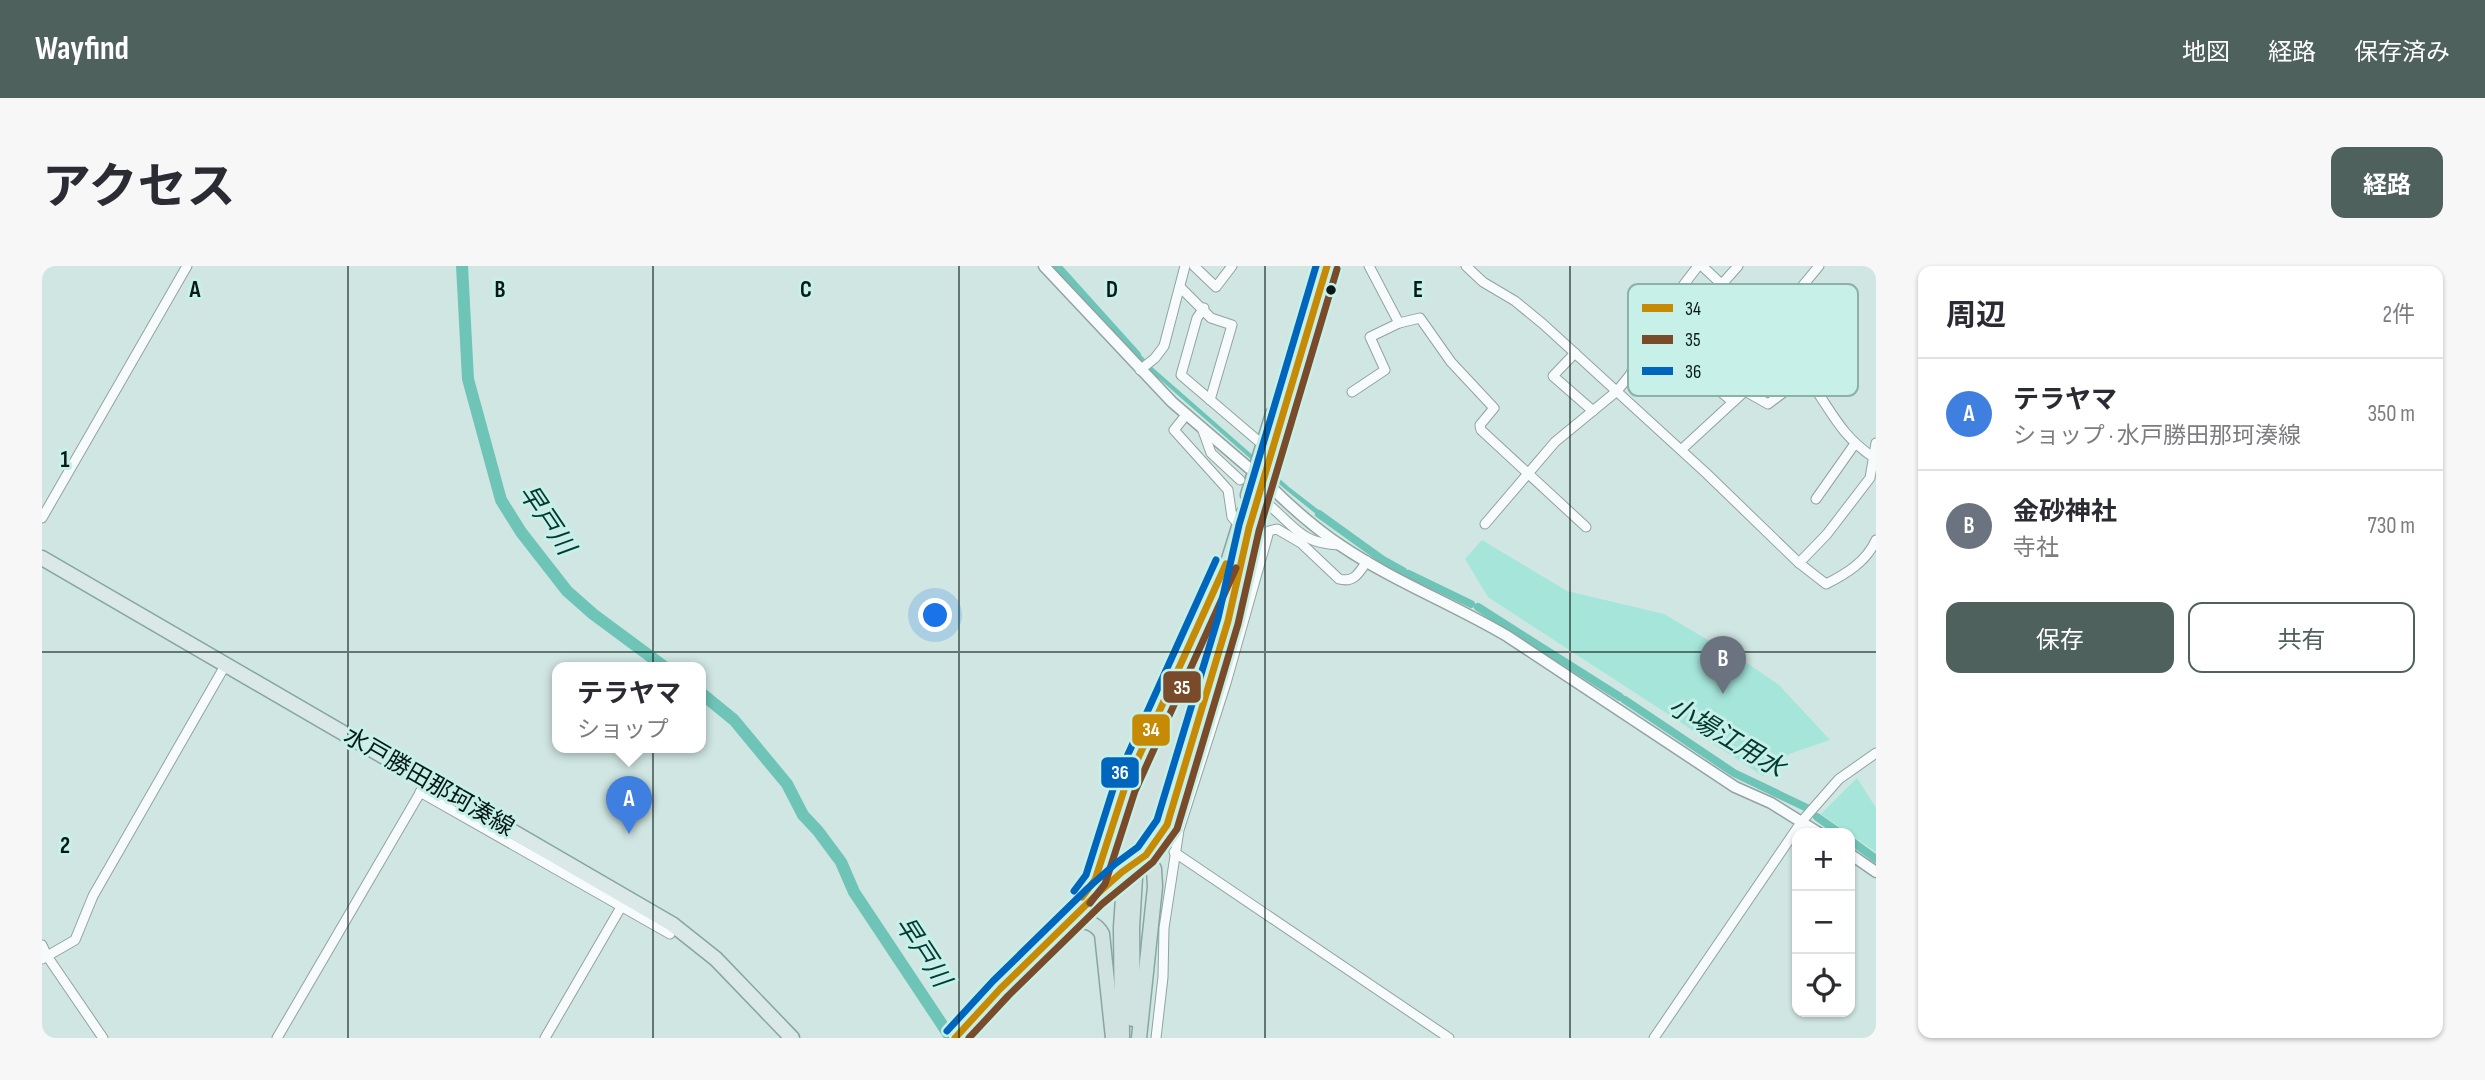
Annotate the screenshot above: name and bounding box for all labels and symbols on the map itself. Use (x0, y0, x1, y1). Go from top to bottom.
text: A (189, 276, 202, 304)
text: B (495, 276, 506, 304)
text: C (800, 276, 812, 304)
text: D (1106, 276, 1118, 304)
text: E (1413, 276, 1423, 304)
unlabelled marker (1324, 283, 1338, 297)
legend (1628, 284, 1858, 396)
text: 34 (1685, 298, 1701, 321)
text: 35 (1685, 329, 1701, 352)
text: 36 (1685, 361, 1701, 384)
text: 1 (60, 446, 70, 474)
water label: 早戸川 (511, 479, 582, 563)
your location (918, 598, 952, 632)
pin: B (1700, 636, 1746, 694)
line badge: 35 (1162, 670, 1202, 704)
text: 35 (1174, 677, 1190, 700)
water label: 小場江用水 (1662, 691, 1792, 786)
line badge: 34 (1131, 713, 1171, 747)
text: 34 (1142, 719, 1160, 742)
street label: 水戸勝田那珂湊線 (339, 721, 519, 843)
line badge: 36 (1100, 756, 1140, 789)
text: 36 (1111, 762, 1129, 785)
pin: A (606, 776, 652, 834)
text: 2 (60, 832, 70, 860)
water label: 早戸川 (888, 911, 958, 996)

